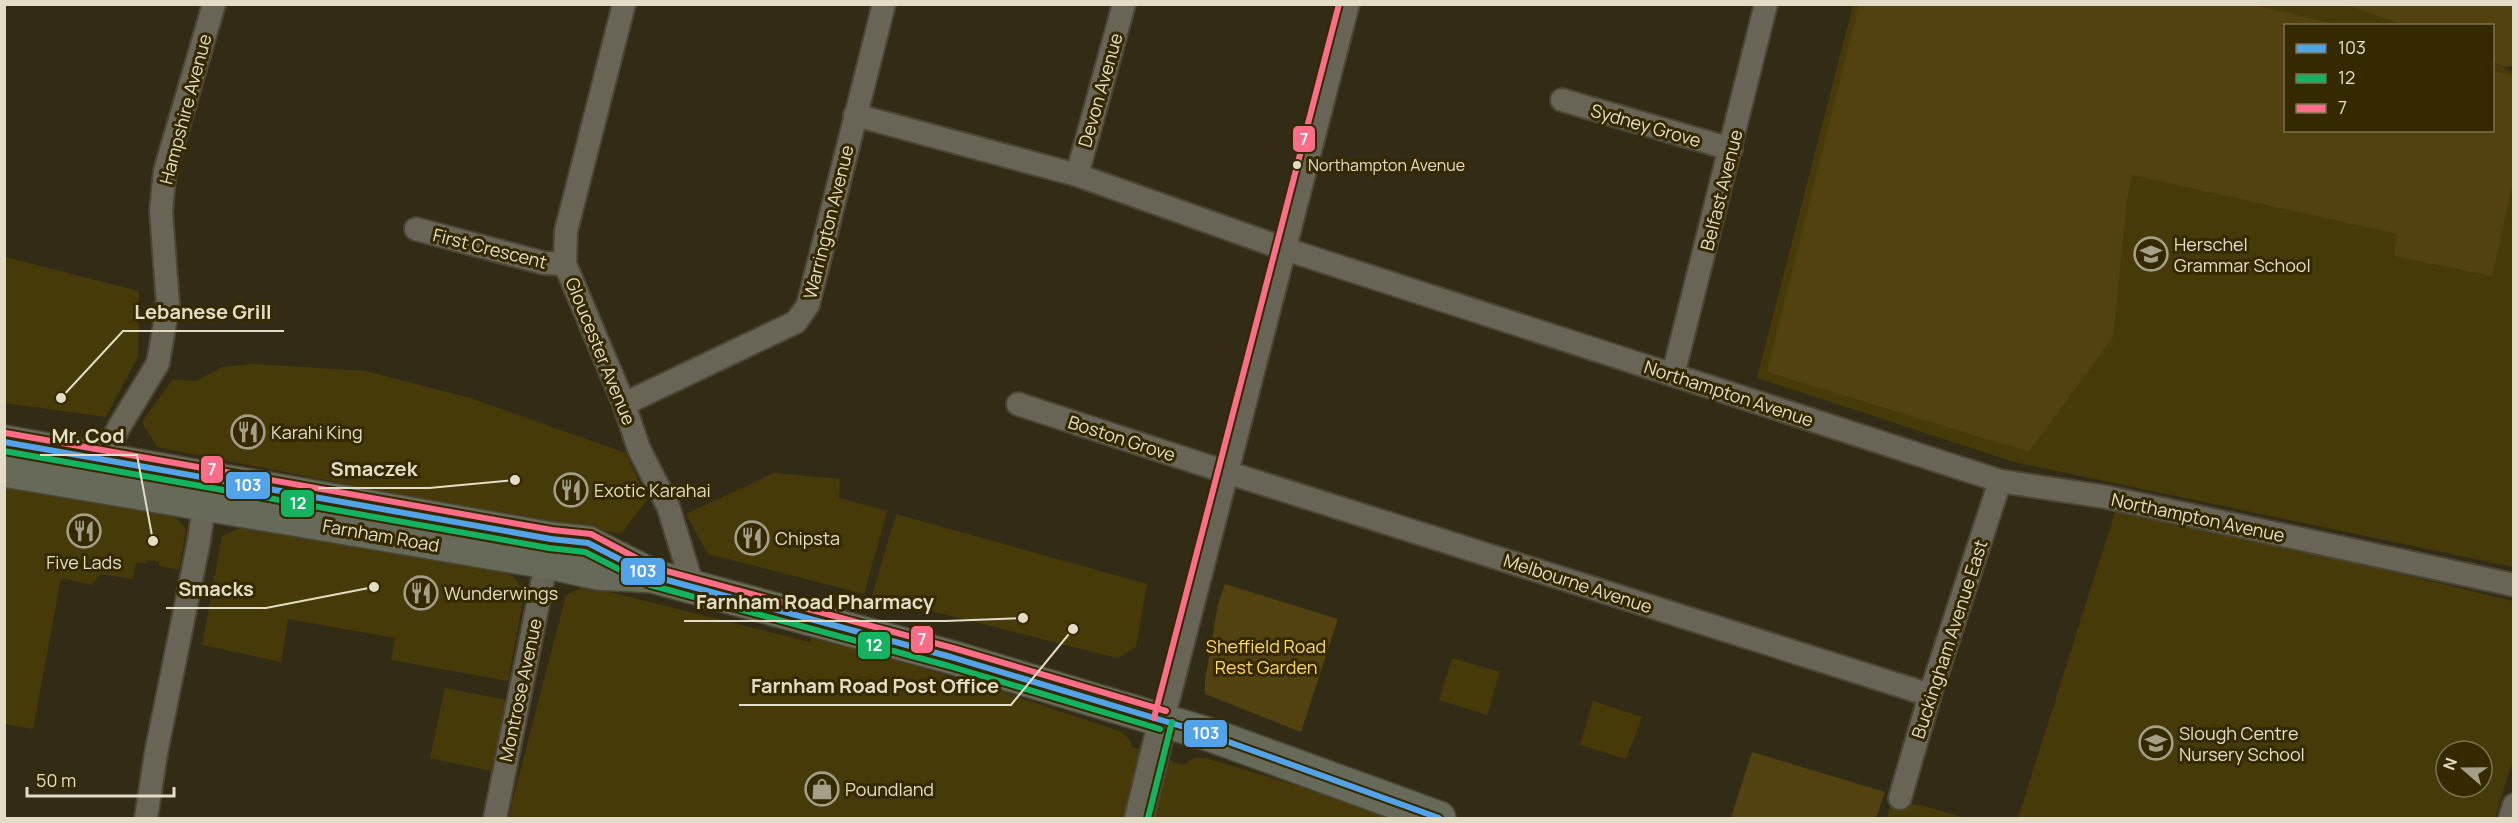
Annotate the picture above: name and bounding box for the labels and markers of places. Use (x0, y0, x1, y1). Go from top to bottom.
place label: Northampton Avenue (1308, 154, 1465, 176)
marker: Northampton Avenue (1291, 159, 1303, 171)
place label: Herschel Grammar School (2174, 232, 2311, 277)
school or university icon: Herschel Grammar School (2133, 236, 2169, 272)
callout: Lebanese Grill (123, 293, 284, 331)
restaurant icon: Karahi King (230, 414, 266, 450)
callout: Mr. Cod (40, 417, 137, 455)
place label: Karahi King (271, 420, 363, 444)
callout: Smaczek (318, 450, 429, 488)
restaurant icon: Exotic Karahai (553, 472, 589, 508)
place label: Exotic Karahai (594, 478, 711, 502)
restaurant icon: Five Lads (66, 513, 102, 549)
restaurant icon: Chipsta (734, 520, 770, 556)
place label: Chipsta (775, 526, 840, 550)
place label: Five Lads (46, 550, 122, 574)
callout: Smacks (166, 570, 266, 608)
restaurant icon: Wunderwings (403, 575, 439, 611)
place label: Wunderwings (444, 581, 558, 605)
callout: Farnham Road Pharmacy (684, 583, 946, 621)
callout: Farnham Road Post Office (739, 667, 1011, 705)
place label: Slough Centre Nursery School (2179, 721, 2305, 766)
school or university icon: Slough Centre Nursery School (2138, 725, 2174, 761)
shop icon: Poundland (804, 771, 840, 807)
place label: Poundland (845, 777, 934, 801)

